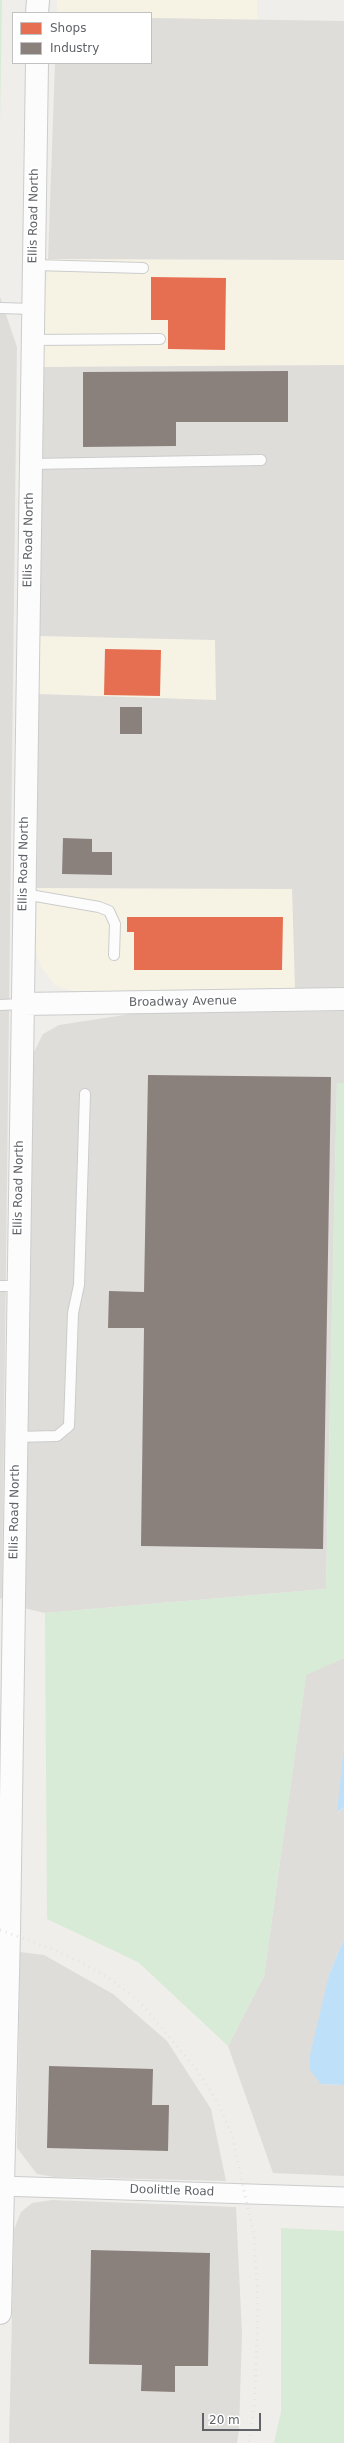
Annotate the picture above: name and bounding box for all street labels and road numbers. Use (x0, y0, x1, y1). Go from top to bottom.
street label: Ellis Road North (26, 168, 42, 264)
street label: Ellis Road North (21, 492, 37, 588)
street label: Ellis Road North (16, 816, 32, 912)
street label: Broadway Avenue (129, 994, 237, 1010)
street label: Ellis Road North (11, 1140, 27, 1236)
street label: Ellis Road North (7, 1464, 23, 1560)
street label: Doolittle Road (129, 2182, 215, 2200)

